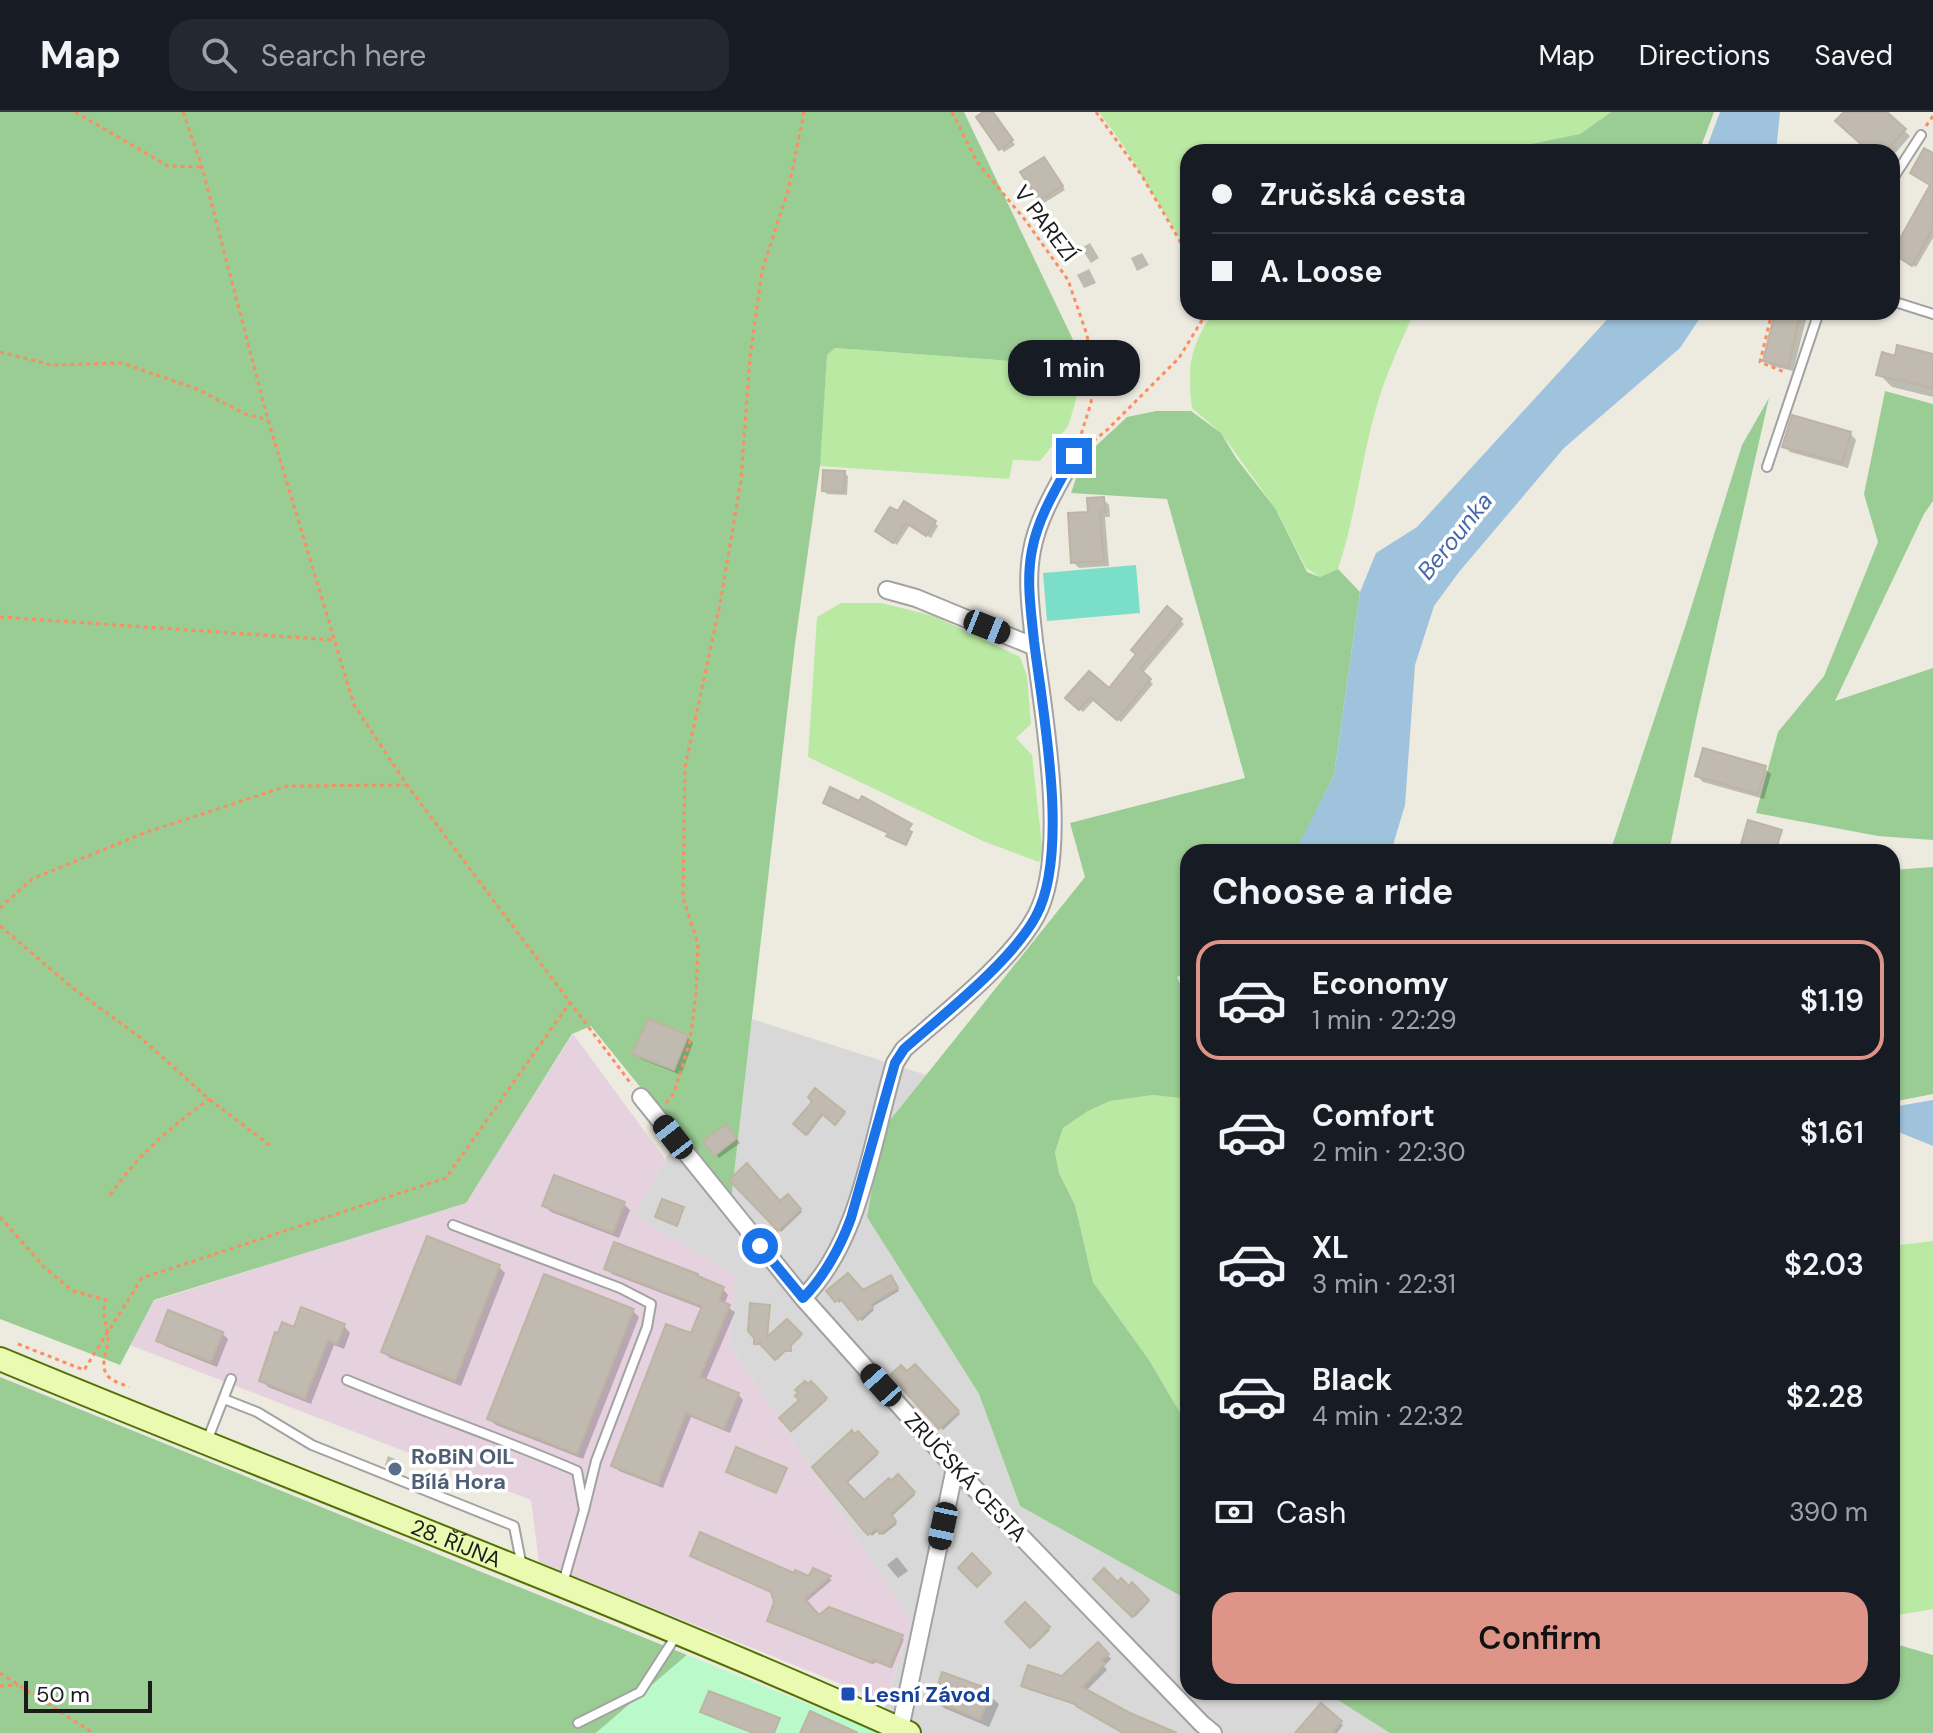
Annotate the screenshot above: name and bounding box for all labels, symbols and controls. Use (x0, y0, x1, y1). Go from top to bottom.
search box (169, 19, 729, 91)
text: Map (40, 30, 121, 80)
icon: search (197, 33, 241, 77)
text: Search here (261, 36, 426, 75)
text: Map (1538, 37, 1595, 74)
text: Directions (1639, 37, 1771, 74)
text: Saved (1815, 37, 1893, 74)
text: Zručská cesta (1260, 175, 1466, 214)
street label: V PAREZÍ (1007, 179, 1084, 267)
text: A. Loose (1260, 252, 1383, 291)
callout: 1 min (1008, 340, 1140, 396)
text: 1 min (1043, 351, 1105, 385)
route end (1056, 438, 1092, 474)
water label: Berounka (1410, 486, 1499, 586)
car (960, 607, 1014, 647)
text: Choose a ride (1212, 868, 1453, 915)
icon: car (1216, 964, 1288, 1036)
text: Economy (1312, 964, 1449, 1003)
text: $1.19 (1800, 981, 1864, 1020)
text: 1 min · 22:29 (1312, 1003, 1457, 1037)
icon: car (1216, 1096, 1288, 1168)
text: Comfort (1312, 1096, 1435, 1135)
car (649, 1111, 697, 1163)
text: $1.61 (1800, 1113, 1864, 1152)
text: 2 min · 22:30 (1312, 1135, 1466, 1169)
route start (742, 1228, 778, 1264)
icon: car (1216, 1228, 1288, 1300)
text: XL (1312, 1228, 1349, 1267)
text: $2.03 (1784, 1245, 1864, 1284)
text: 3 min · 22:31 (1312, 1267, 1456, 1301)
car (856, 1359, 906, 1411)
icon: car (1216, 1360, 1288, 1432)
text: Black (1312, 1360, 1392, 1399)
text: $2.28 (1786, 1377, 1864, 1416)
text: 4 min · 22:32 (1312, 1399, 1464, 1433)
street label: ZRUČSKÁ CESTA (898, 1406, 1033, 1548)
place label: RoBiN OIL Bílá Hora (411, 1442, 514, 1496)
marker: RoBiN OIL Bílá Hora (386, 1460, 404, 1478)
icon: cash (1212, 1490, 1256, 1534)
text: Cash (1276, 1493, 1346, 1532)
text: 390 m (1789, 1495, 1868, 1529)
car (926, 1500, 960, 1552)
street label: 28. ŘÍJNA (407, 1512, 506, 1575)
button: Confirm (1212, 1592, 1868, 1684)
scale bar (24, 1677, 152, 1713)
text: 50 m (36, 1680, 90, 1709)
place label: Lesní Závod (864, 1680, 990, 1709)
marker: Lesní Závod (839, 1685, 857, 1703)

